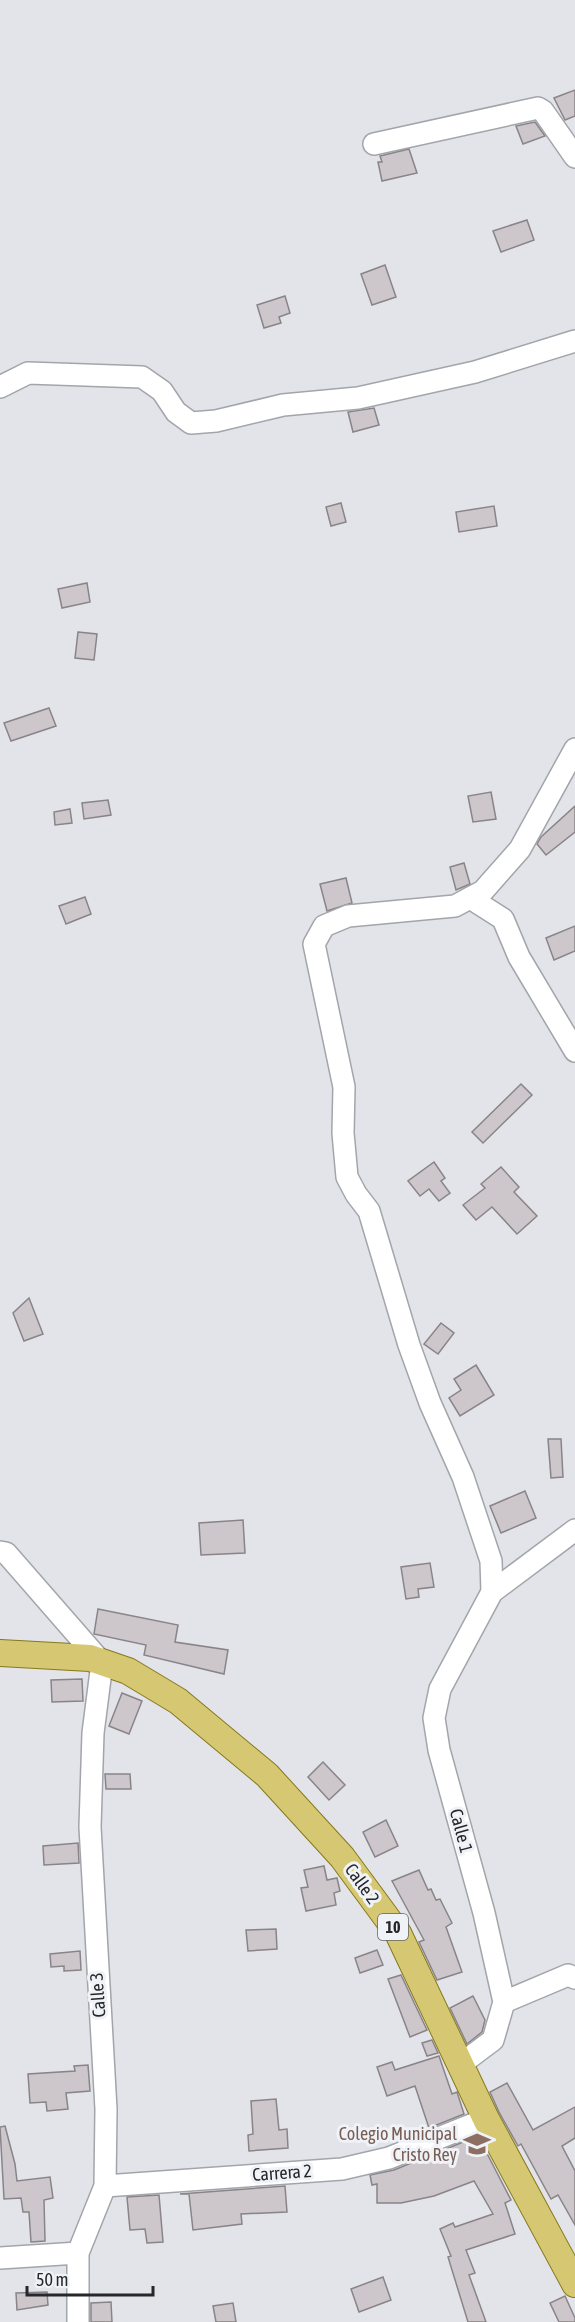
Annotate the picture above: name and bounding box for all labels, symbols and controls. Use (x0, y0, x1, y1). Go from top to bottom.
street label: Calle 1 (446, 1806, 477, 1855)
street label: Calle 2 (341, 1859, 384, 1908)
road number: 10 (378, 1914, 408, 1940)
street label: Calle 3 (85, 1972, 110, 2018)
place label: Colegio Municipal Cristo Rey (339, 2123, 457, 2165)
school or university icon: Colegio Municipal Cristo Rey (462, 2129, 492, 2159)
street label: Carrera 2 (252, 2160, 312, 2185)
scale bar (27, 2259, 153, 2297)
text: 50 m (36, 2269, 68, 2290)

